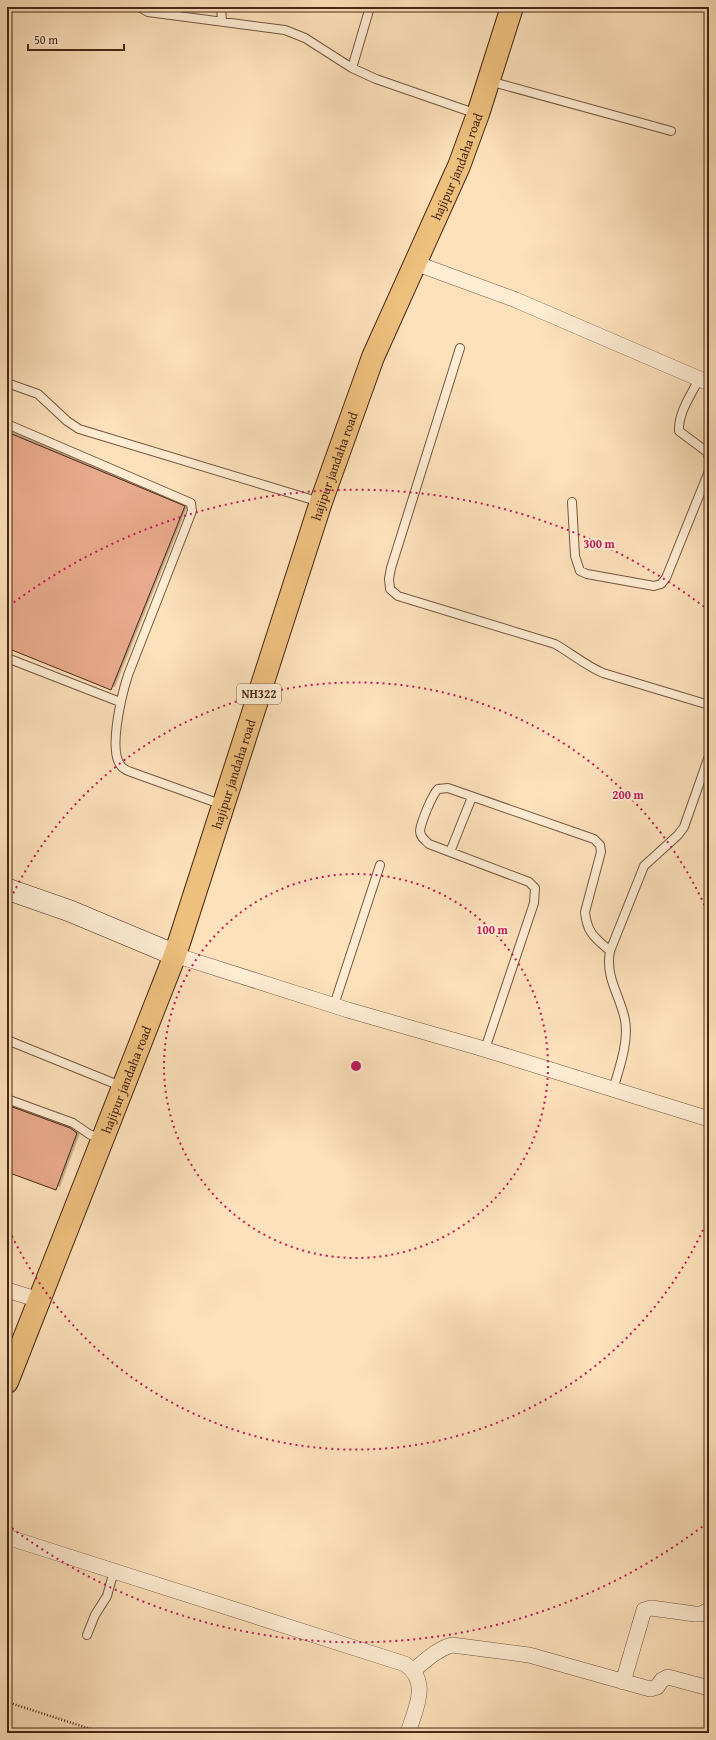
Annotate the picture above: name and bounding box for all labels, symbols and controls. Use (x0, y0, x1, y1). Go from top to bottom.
scale bar (28, 26, 124, 52)
text: 50 m (34, 31, 58, 48)
street label: hajipur jandaha road (427, 110, 488, 223)
street label: hajipur jandaha road (307, 409, 363, 523)
text: 300 m (583, 535, 616, 552)
road number: NH322 (237, 684, 281, 704)
street label: hajipur jandaha road (207, 717, 260, 831)
text: 200 m (612, 786, 645, 803)
text: 100 m (476, 921, 509, 938)
street label: hajipur jandaha road (97, 1023, 156, 1136)
centre of rings (349, 1059, 363, 1073)

